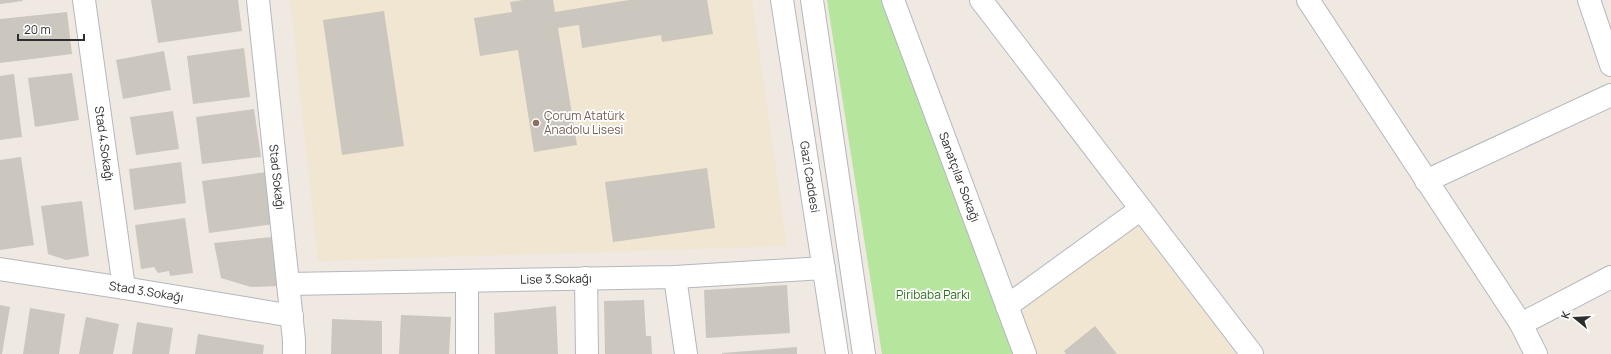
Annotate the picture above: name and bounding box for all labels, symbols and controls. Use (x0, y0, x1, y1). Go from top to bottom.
scale bar (18, 16, 84, 42)
text: 20 m (24, 21, 51, 38)
street label: Stad 4.Sokağı (91, 105, 118, 182)
place label: Çorum Atatürk Anadolu Lisesi (544, 107, 626, 138)
marker: Çorum Atatürk Anadolu Lisesi (531, 118, 541, 128)
street label: Sanatçılar Sokağı (935, 129, 984, 224)
street label: Gazi Caddesi (796, 140, 824, 214)
street label: Stad Sokağı (265, 144, 289, 210)
street label: Lise 3.Sokağı (520, 270, 592, 288)
street label: Stad 3.Sokağı (108, 277, 185, 306)
park label: Piribaba Parkı (896, 286, 970, 303)
north arrow (1555, 298, 1595, 338)
text: K (1557, 308, 1574, 320)

